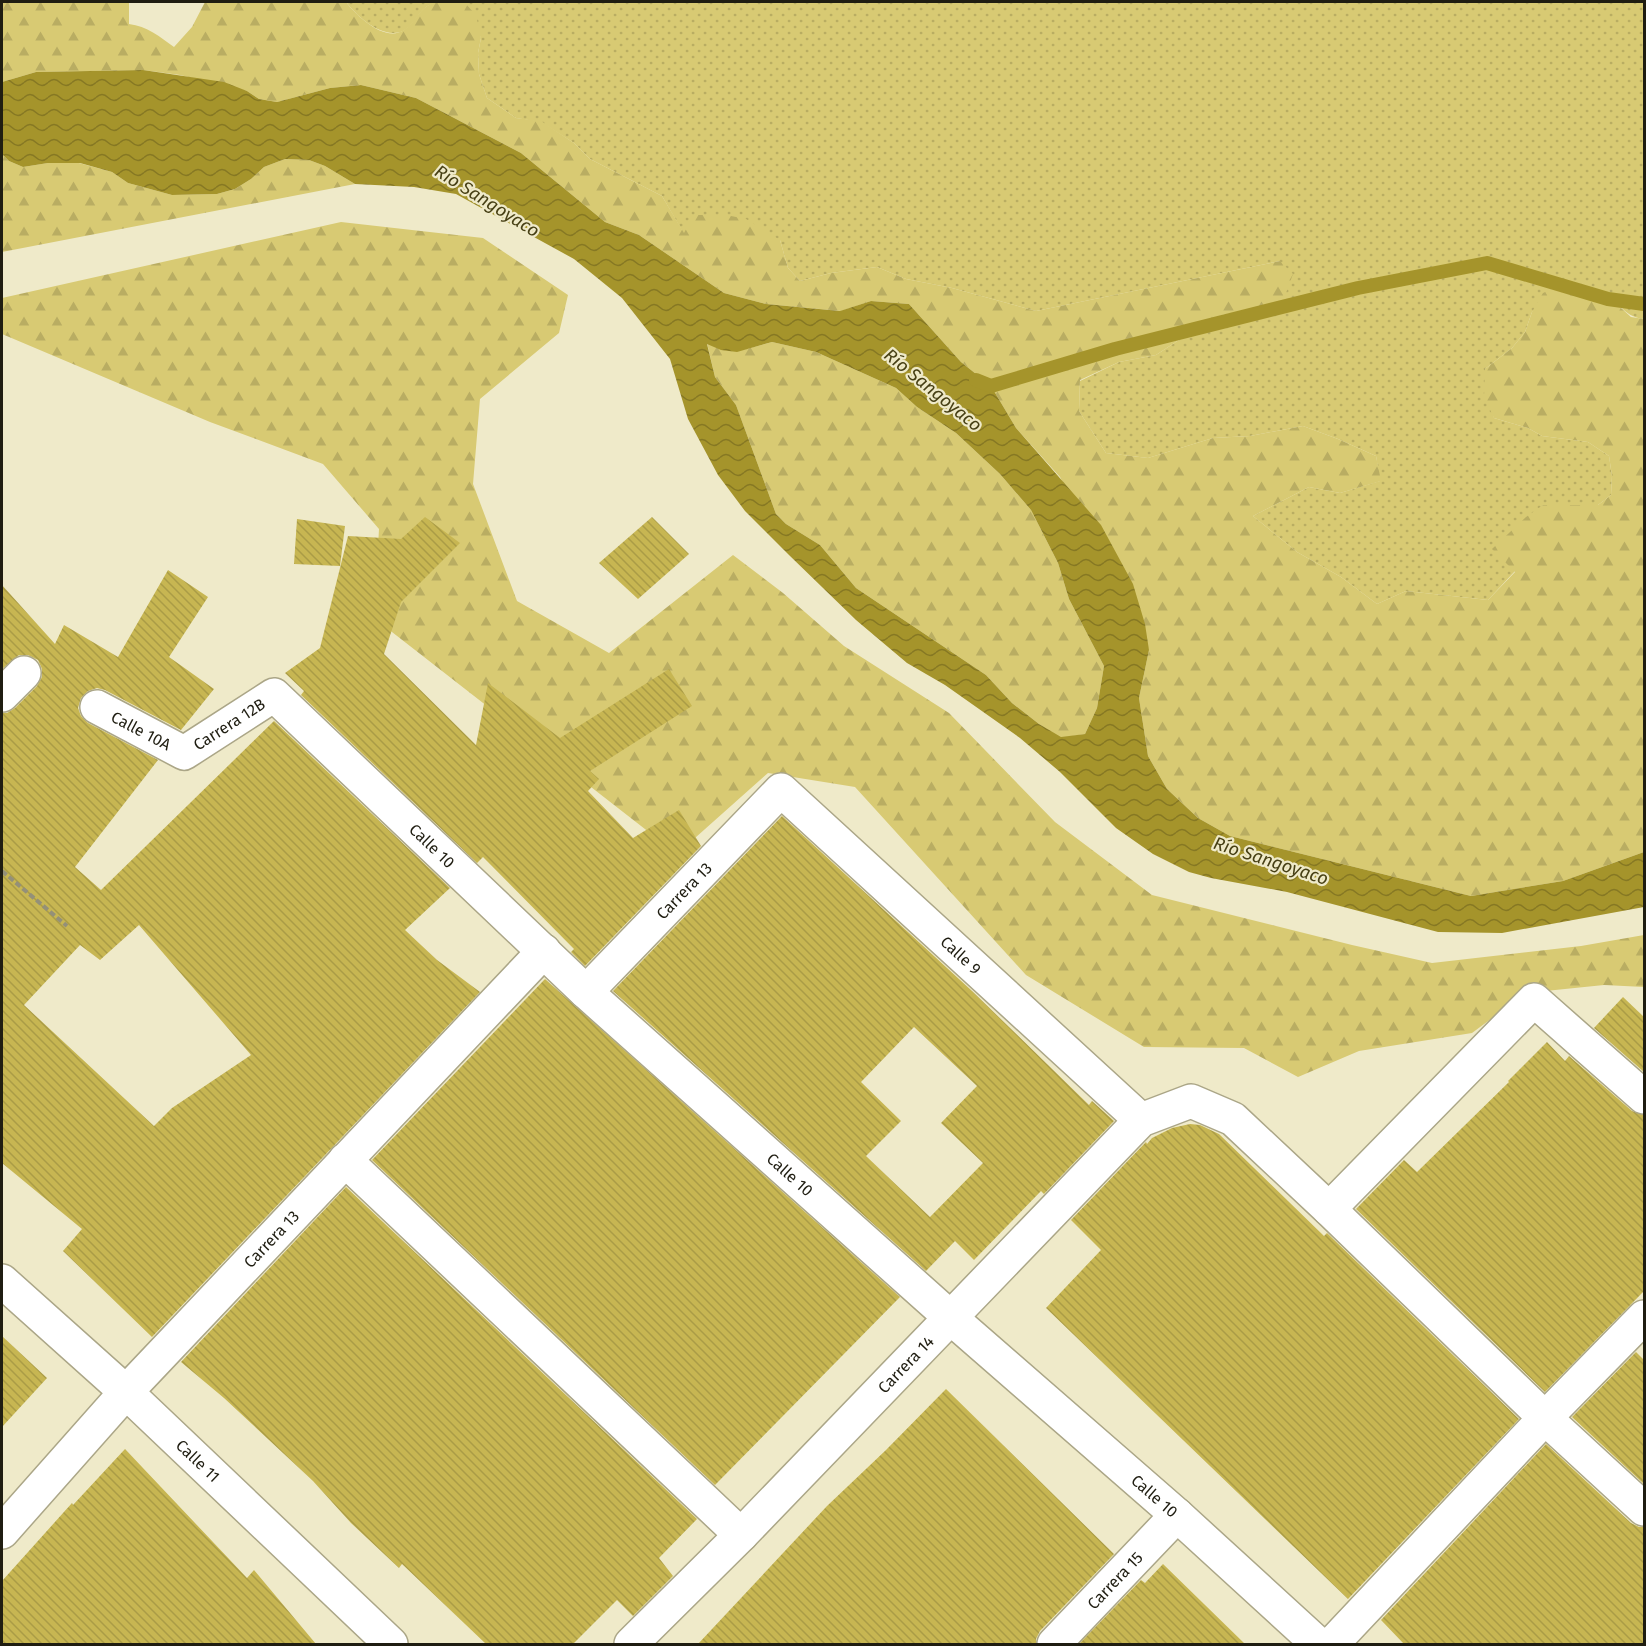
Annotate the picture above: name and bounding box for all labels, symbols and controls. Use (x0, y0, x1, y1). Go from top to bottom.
water label: Río Sangoyaco (431, 160, 543, 242)
water label: Río Sangoyaco (880, 344, 986, 436)
street label: Carrera 12B (190, 694, 269, 754)
street label: Calle 10A (108, 707, 175, 754)
street label: Calle 10 (406, 820, 459, 872)
water label: Río Sangoyaco (1211, 832, 1331, 890)
street label: Carrera 13 (652, 858, 716, 923)
street label: Calle 9 (937, 932, 985, 978)
street label: Calle 10 (763, 1149, 817, 1200)
street label: Carrera 13 (240, 1206, 303, 1271)
street label: Carrera 14 (874, 1331, 938, 1397)
street label: Calle 11 (172, 1435, 224, 1486)
street label: Calle 10 (1128, 1470, 1182, 1521)
street label: Carrera 15 (1083, 1548, 1146, 1613)

